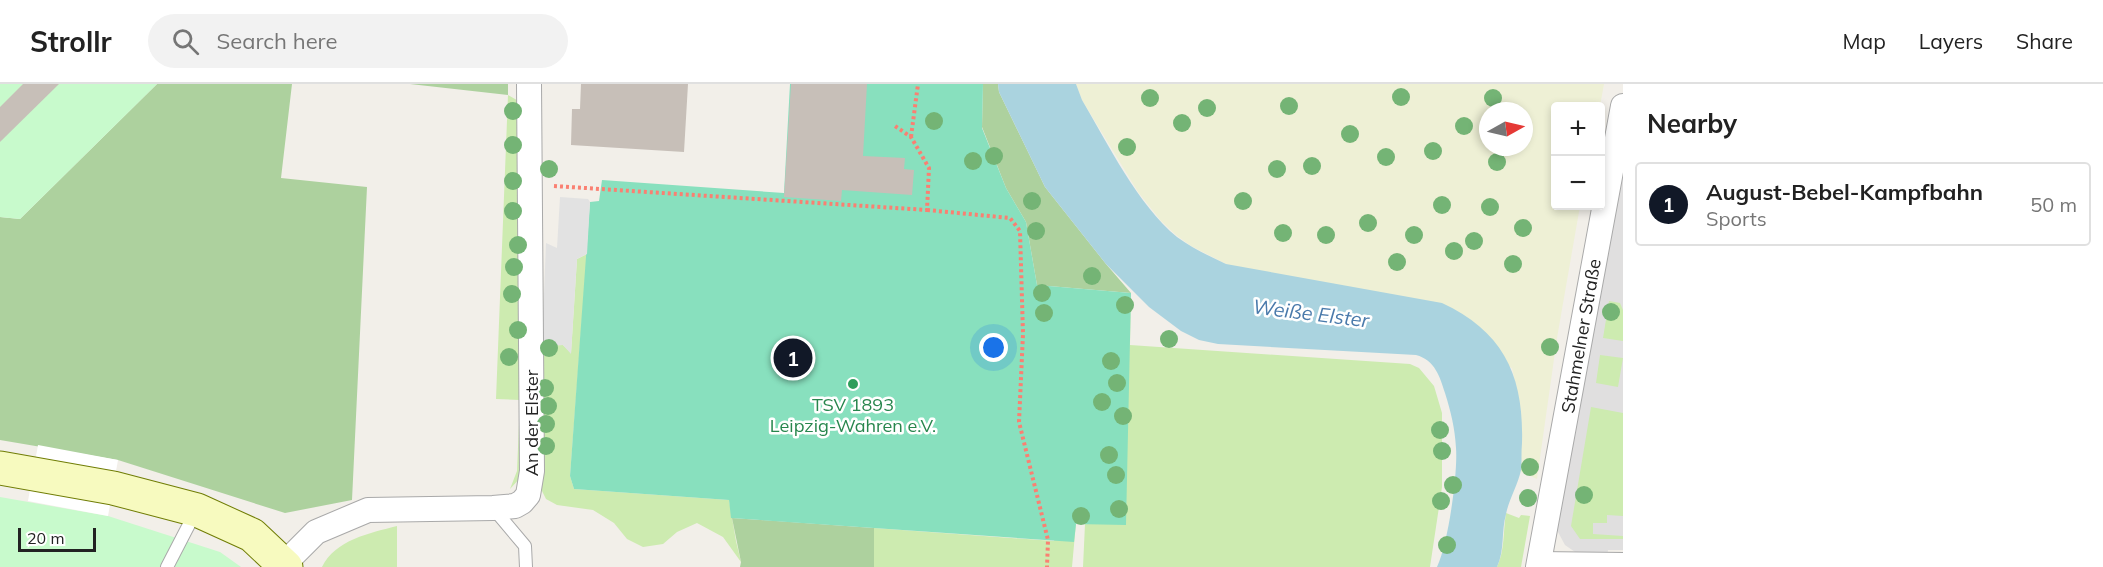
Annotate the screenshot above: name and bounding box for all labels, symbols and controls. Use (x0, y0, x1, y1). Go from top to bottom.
search box (148, 14, 568, 68)
text: Strollr (30, 24, 112, 59)
icon: search (169, 25, 202, 58)
text: Search here (217, 27, 337, 55)
text: Map (1843, 28, 1886, 54)
text: Layers (1919, 28, 1983, 54)
text: Share (2016, 28, 2073, 54)
north arrow (1479, 102, 1533, 156)
map controls (1551, 102, 1605, 210)
button: + (1551, 102, 1605, 156)
text: Nearby (1647, 107, 1737, 140)
button: − (1551, 156, 1605, 210)
text: August-Bebel-Kampfbahn (1706, 178, 1983, 206)
text: 1 (1663, 192, 1675, 217)
text: 50 m (2030, 192, 2077, 217)
text: Sports (1706, 206, 1767, 231)
street label: Stahmelner Straße (1556, 257, 1606, 415)
water label: Weiße Elster (1251, 293, 1371, 333)
your location (979, 333, 1008, 362)
pin: 1 (774, 336, 812, 380)
street label: An der Elster (520, 369, 543, 476)
marker: TSV 1893 Leipzig-Wahren e.V. (846, 377, 860, 391)
place label: TSV 1893 Leipzig-Wahren e.V. (770, 393, 936, 437)
scale bar (18, 525, 96, 552)
text: 20 m (27, 528, 64, 548)

